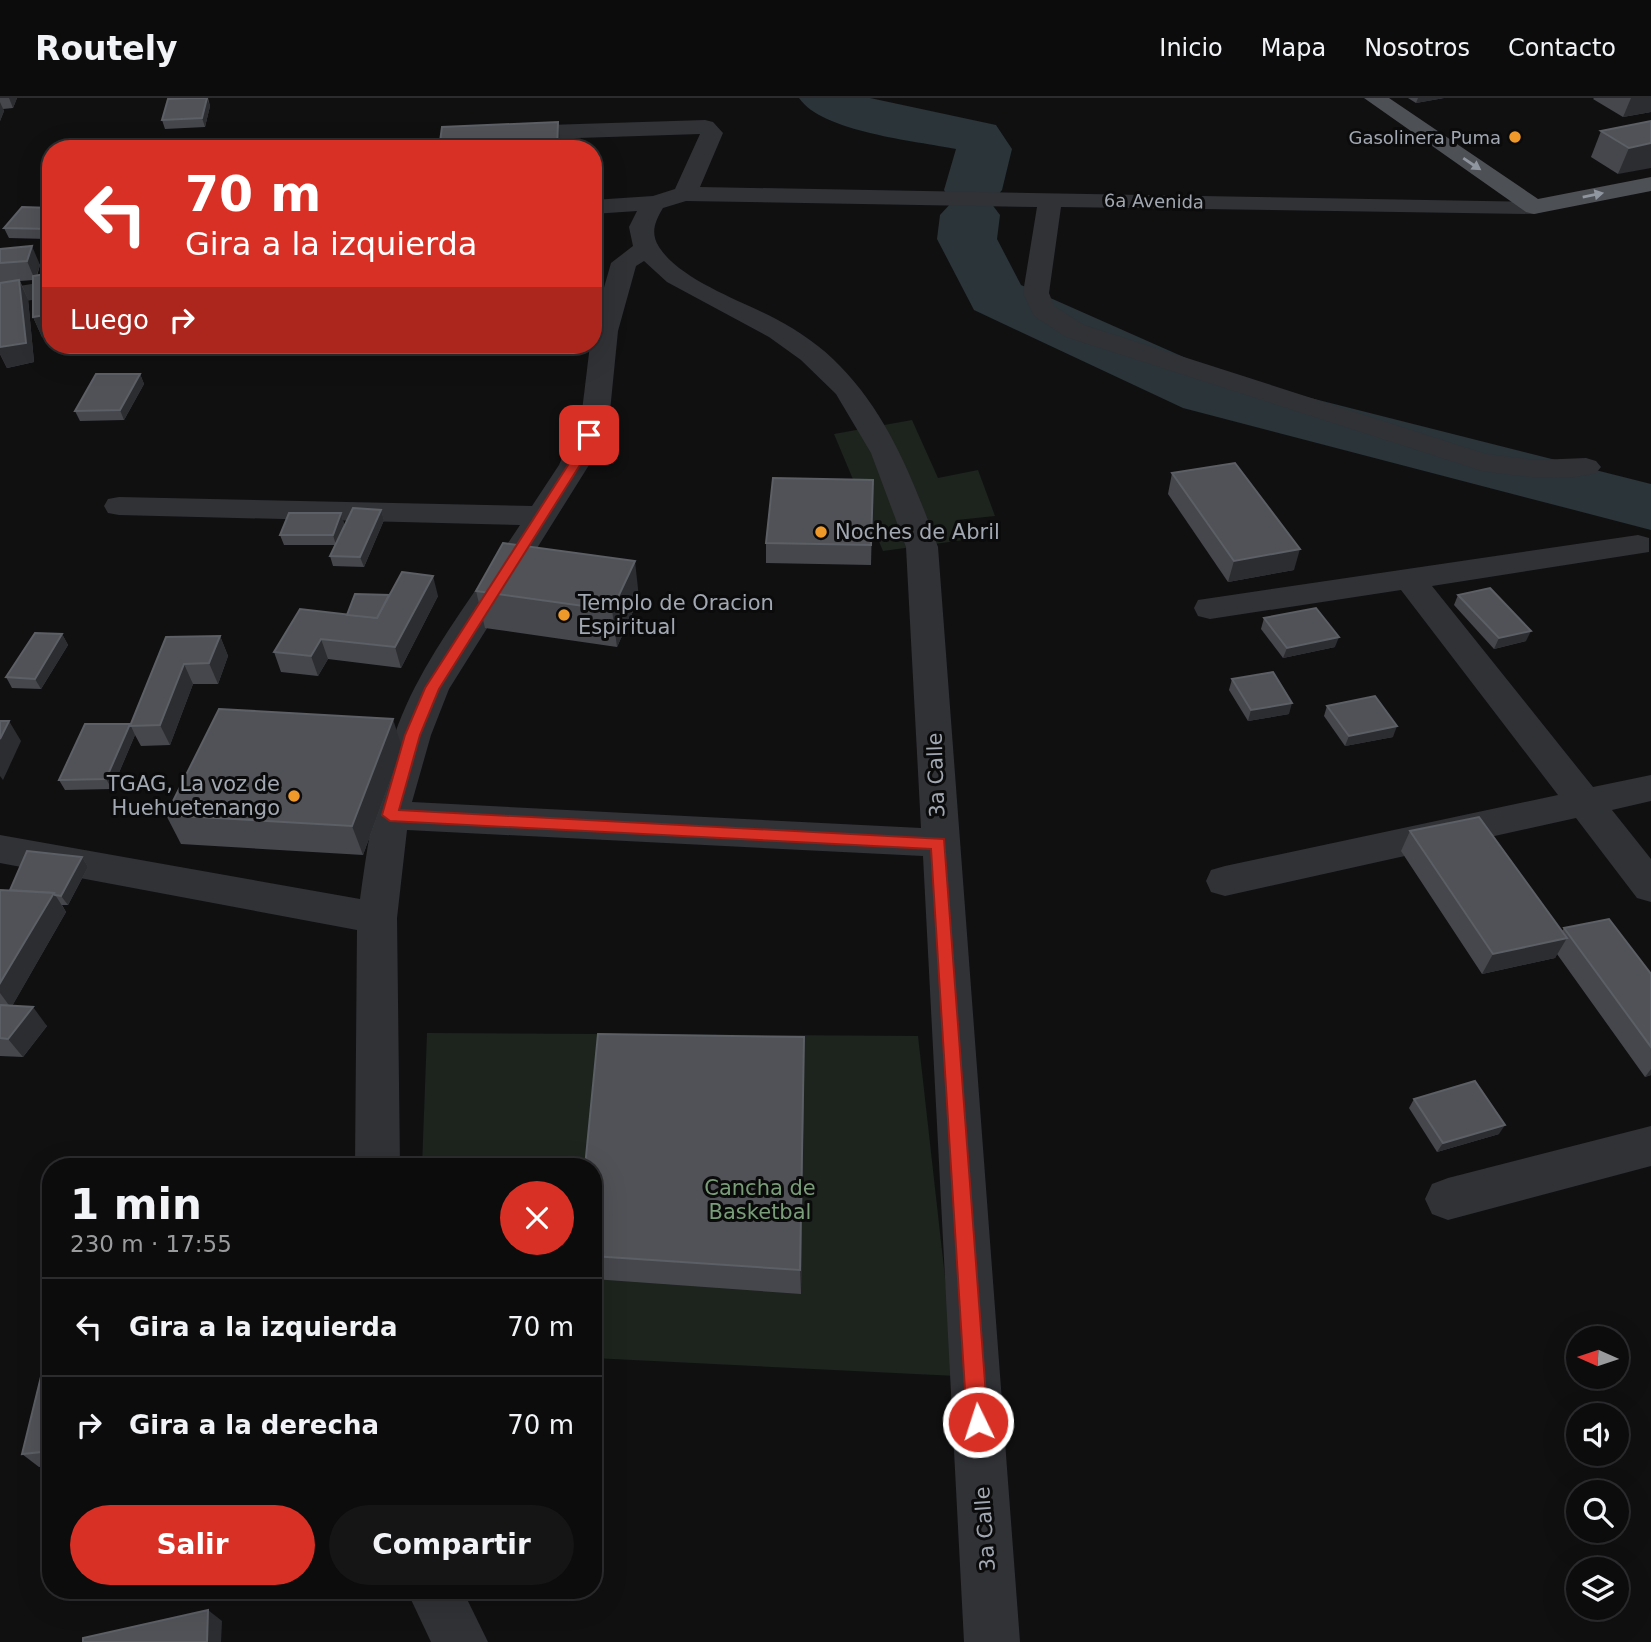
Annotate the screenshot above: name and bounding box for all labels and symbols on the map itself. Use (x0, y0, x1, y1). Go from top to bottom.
place label: Gasolinera Puma (1348, 127, 1501, 148)
marker: Gasolinera Puma (1507, 129, 1523, 145)
one-way arrow (1463, 157, 1481, 171)
street label: 6a Avenida (1104, 190, 1204, 212)
one-way arrow (1582, 190, 1604, 201)
pin (559, 405, 619, 465)
place label: Noches de Abril (835, 520, 1000, 544)
marker: Noches de Abril (813, 524, 829, 540)
place label: Templo de Oracion Espiritual (577, 591, 774, 639)
marker: Templo de Oracion Espiritual (556, 607, 572, 623)
street label: 3a Calle (923, 732, 949, 818)
place label: TGAG, La voz de Huehuetenango (106, 772, 280, 820)
marker: TGAG, La voz de Huehuetenango (286, 788, 302, 804)
park label: Cancha de Basketbal (704, 1176, 816, 1224)
north arrow (1566, 1326, 1629, 1390)
position arrow (941, 1385, 1015, 1459)
street label: 3a Calle (970, 1486, 1000, 1572)

